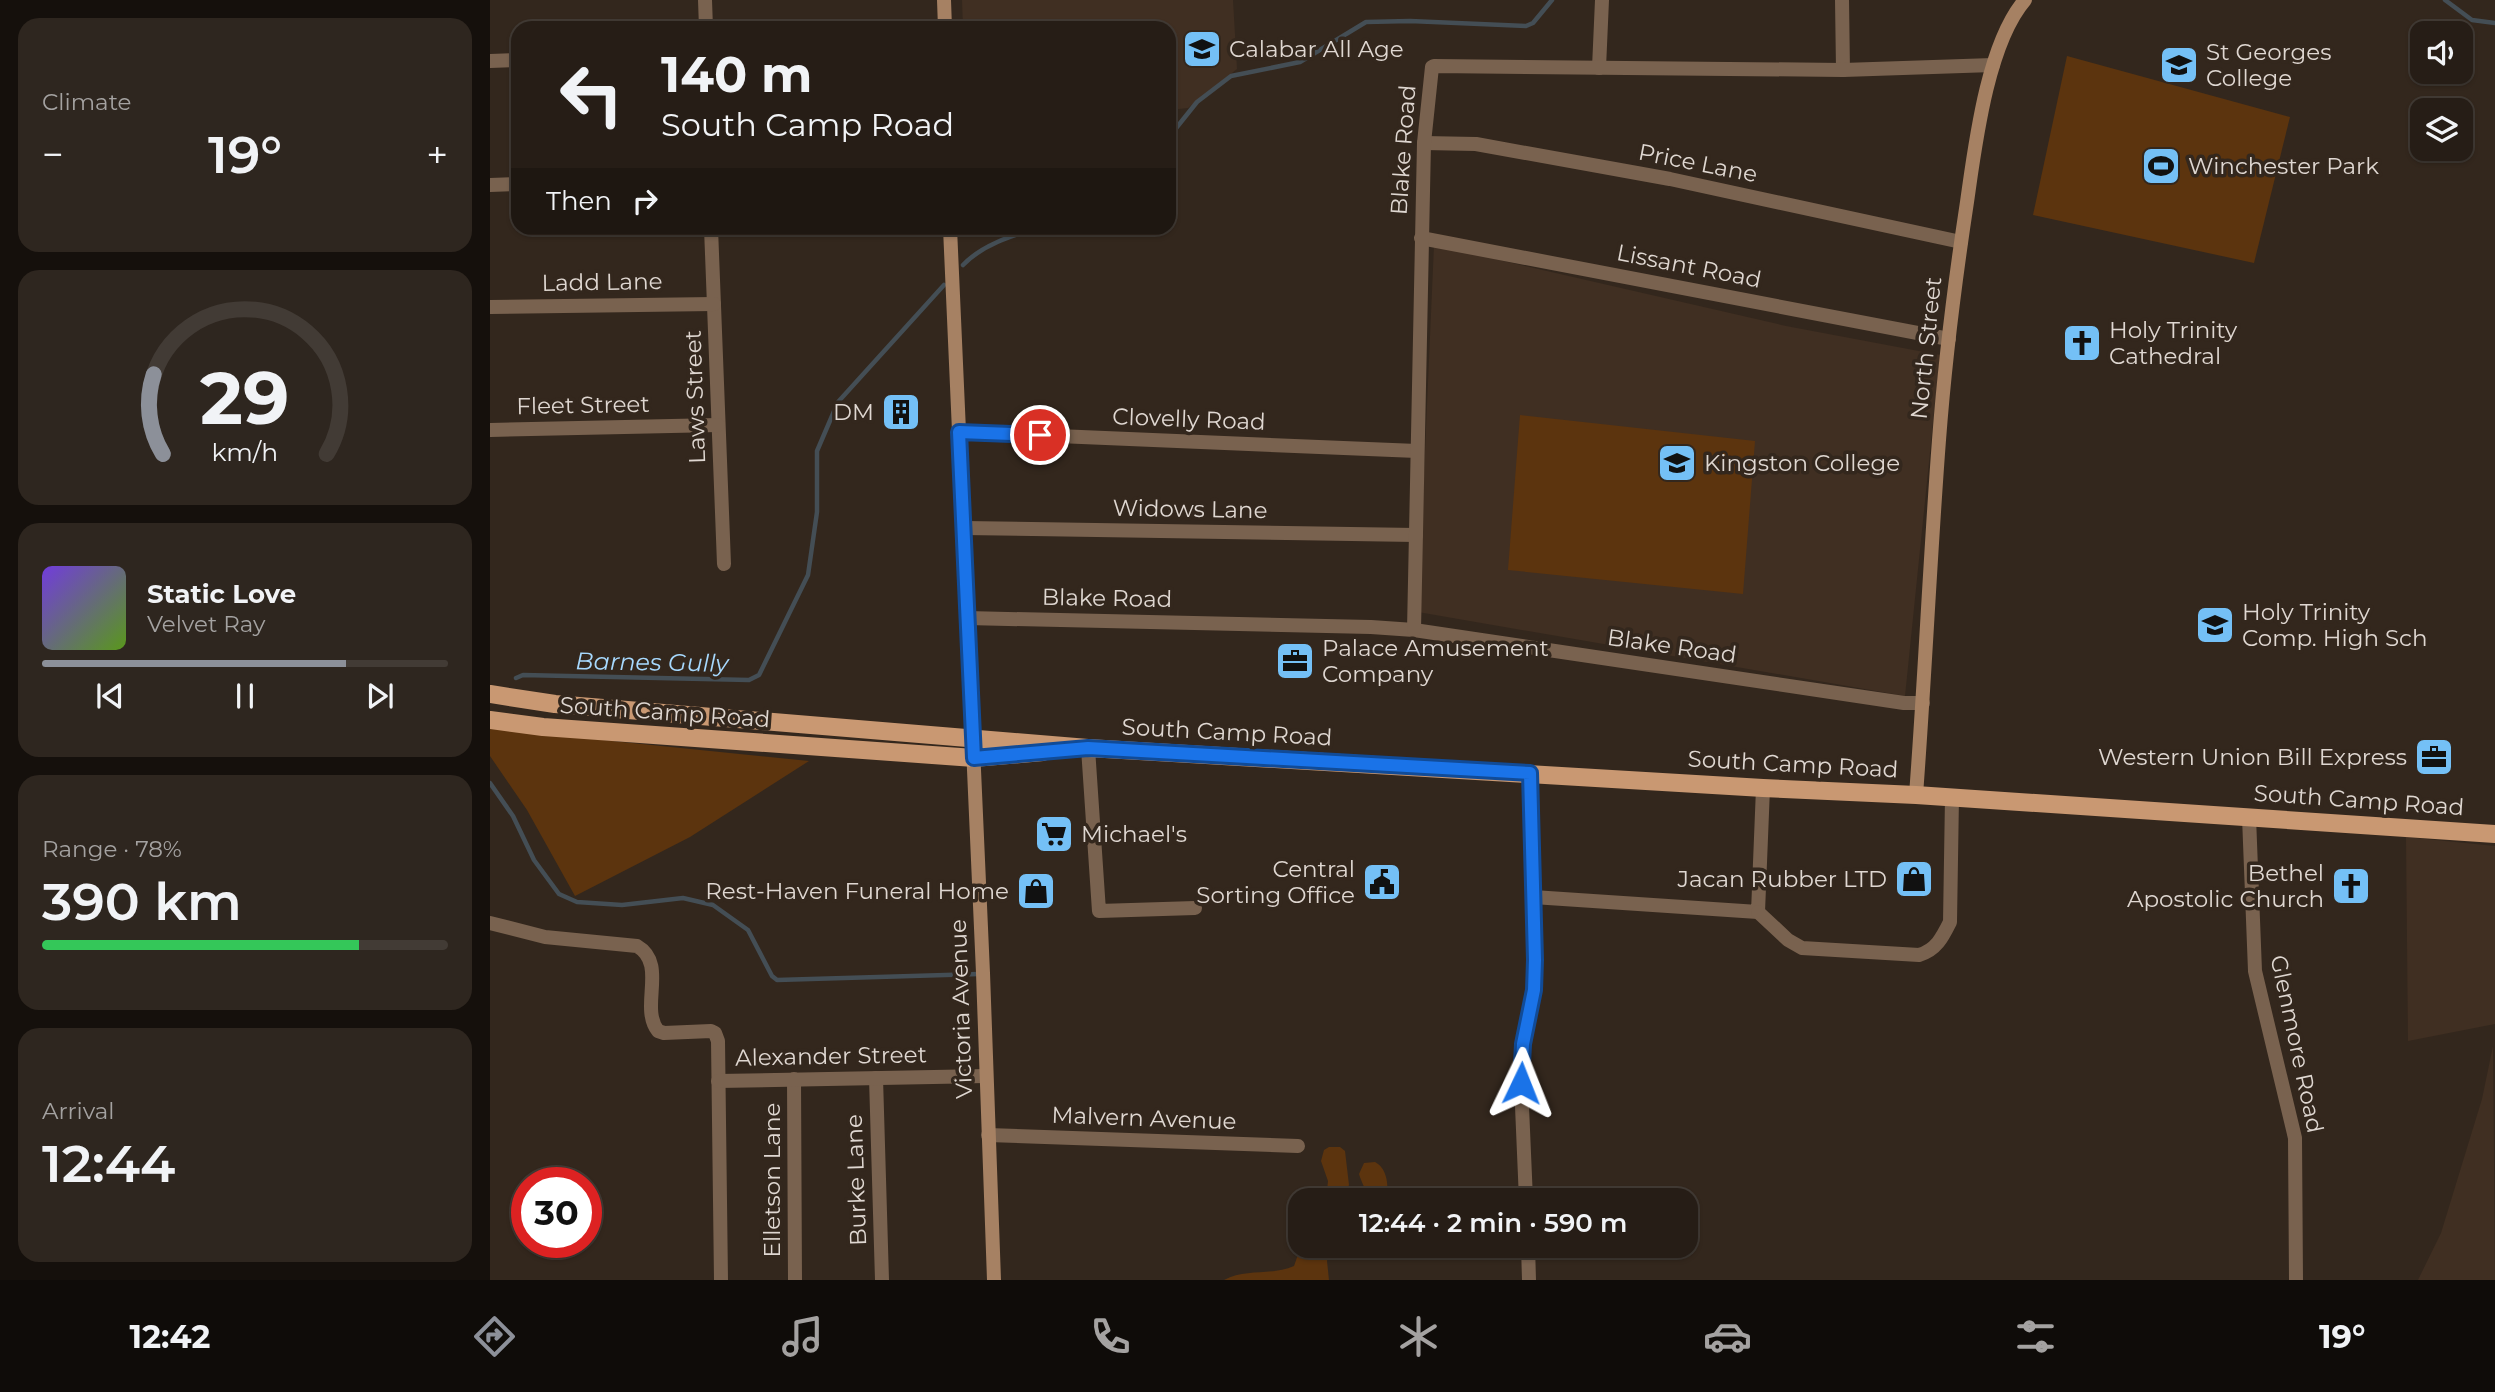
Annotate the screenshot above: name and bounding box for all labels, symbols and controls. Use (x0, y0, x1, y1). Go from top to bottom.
map controls (2410, 21, 2473, 161)
button: sound (2410, 21, 2473, 84)
school or university icon: Calabar All Age (1181, 28, 1223, 70)
place label: Calabar All Age (1229, 35, 1404, 63)
place label: St Georges College (2206, 38, 2331, 92)
school or university icon: St Georges College (2158, 44, 2200, 86)
text: 140 m (661, 45, 813, 104)
icon: left (546, 49, 637, 140)
street label: Blake Road (1384, 84, 1422, 216)
text: Climate (42, 88, 131, 116)
button: layers (2410, 98, 2473, 161)
text: South Camp Road (661, 105, 954, 144)
text: 19° (208, 123, 282, 186)
text: − (42, 131, 64, 178)
text: + (426, 131, 448, 178)
street label: Price Lane (1636, 138, 1760, 188)
sports icon: Winchester Park (2140, 145, 2182, 187)
place label: Winchester Park (2188, 152, 2379, 180)
icon: right (626, 182, 664, 220)
text: Then (546, 185, 612, 217)
street label: Lissant Road (1614, 238, 1764, 294)
street label: Ladd Lane (541, 267, 663, 297)
street label: North Street (1905, 275, 1947, 421)
place label: Holy Trinity Cathedral (2109, 316, 2238, 370)
church icon: Holy Trinity Cathedral (2061, 322, 2103, 364)
street label: Laws Street (679, 330, 711, 464)
text: 29 (200, 354, 290, 442)
street label: Fleet Street (516, 390, 650, 420)
building icon: DM (880, 391, 922, 433)
place label: DM (833, 398, 874, 426)
street label: Clovelly Road (1112, 402, 1266, 436)
pin (1010, 405, 1070, 465)
icon: arrive (1021, 416, 1059, 454)
text: km/h (212, 436, 278, 466)
school or university icon: Kingston College (1656, 442, 1698, 484)
place label: Kingston College (1704, 449, 1900, 477)
street label: Widows Lane (1112, 494, 1268, 524)
text: Static Love (147, 578, 296, 610)
street label: Blake Road (1042, 583, 1172, 613)
place label: Holy Trinity Comp. High Sch (2242, 598, 2427, 652)
school or university icon: Holy Trinity Comp. High Sch (2194, 604, 2236, 646)
text: Velvet Ray (147, 610, 265, 638)
street label: Blake Road (1605, 623, 1739, 669)
place label: Palace Amusement Company (1322, 634, 1549, 688)
office icon: Palace Amusement Company (1274, 640, 1316, 682)
water label: Barnes Gully (575, 646, 731, 678)
icon: previous (91, 677, 129, 715)
icon: pause (226, 677, 264, 715)
icon: next (361, 677, 399, 715)
street label: South Camp Road (559, 691, 771, 733)
street label: South Camp Road (1121, 713, 1333, 751)
office icon: Western Union Bill Express (2413, 736, 2455, 778)
place label: Western Union Bill Express (2098, 743, 2407, 771)
street label: South Camp Road (1687, 745, 1899, 783)
street label: South Camp Road (2253, 779, 2465, 821)
supermarket icon: Michael's (1033, 813, 1075, 855)
place label: Michael's (1081, 820, 1187, 848)
text: Range · 78% (42, 835, 182, 863)
place label: Central Sorting Office (1196, 855, 1355, 909)
shop icon: Jacan Rubber LTD (1893, 858, 1935, 900)
place label: Bethel Apostolic Church (2127, 859, 2324, 913)
public building icon: Central Sorting Office (1361, 861, 1403, 903)
place label: Jacan Rubber LTD (1676, 865, 1887, 893)
church icon: Bethel Apostolic Church (2330, 865, 2372, 907)
text: 390 km (42, 870, 242, 933)
shop icon: Rest-Haven Funeral Home (1015, 870, 1057, 912)
place label: Rest-Haven Funeral Home (705, 877, 1009, 905)
street label: Victoria Avenue (944, 919, 978, 1099)
street label: Glenmore Road (2264, 952, 2330, 1136)
street label: Alexander Street (735, 1040, 927, 1072)
position arrow (1484, 1046, 1558, 1120)
text: Arrival (42, 1097, 115, 1125)
street label: Malvern Avenue (1051, 1101, 1237, 1135)
street label: Elletson Lane (758, 1103, 786, 1257)
street label: Burke Lane (840, 1114, 872, 1246)
text: 12:44 (42, 1132, 175, 1195)
speed limit sign: 30 (511, 1167, 602, 1258)
text: 12:44 · 2 min · 590 m (1359, 1207, 1627, 1239)
icon: directions (470, 1312, 519, 1361)
icon: music (778, 1312, 827, 1361)
icon: phone (1086, 1312, 1135, 1361)
icon: climate (1394, 1312, 1443, 1361)
icon: car (1703, 1312, 1752, 1361)
icon: filters (2011, 1312, 2060, 1361)
text: 12:42 (130, 1317, 210, 1356)
text: 19° (2319, 1317, 2365, 1356)

